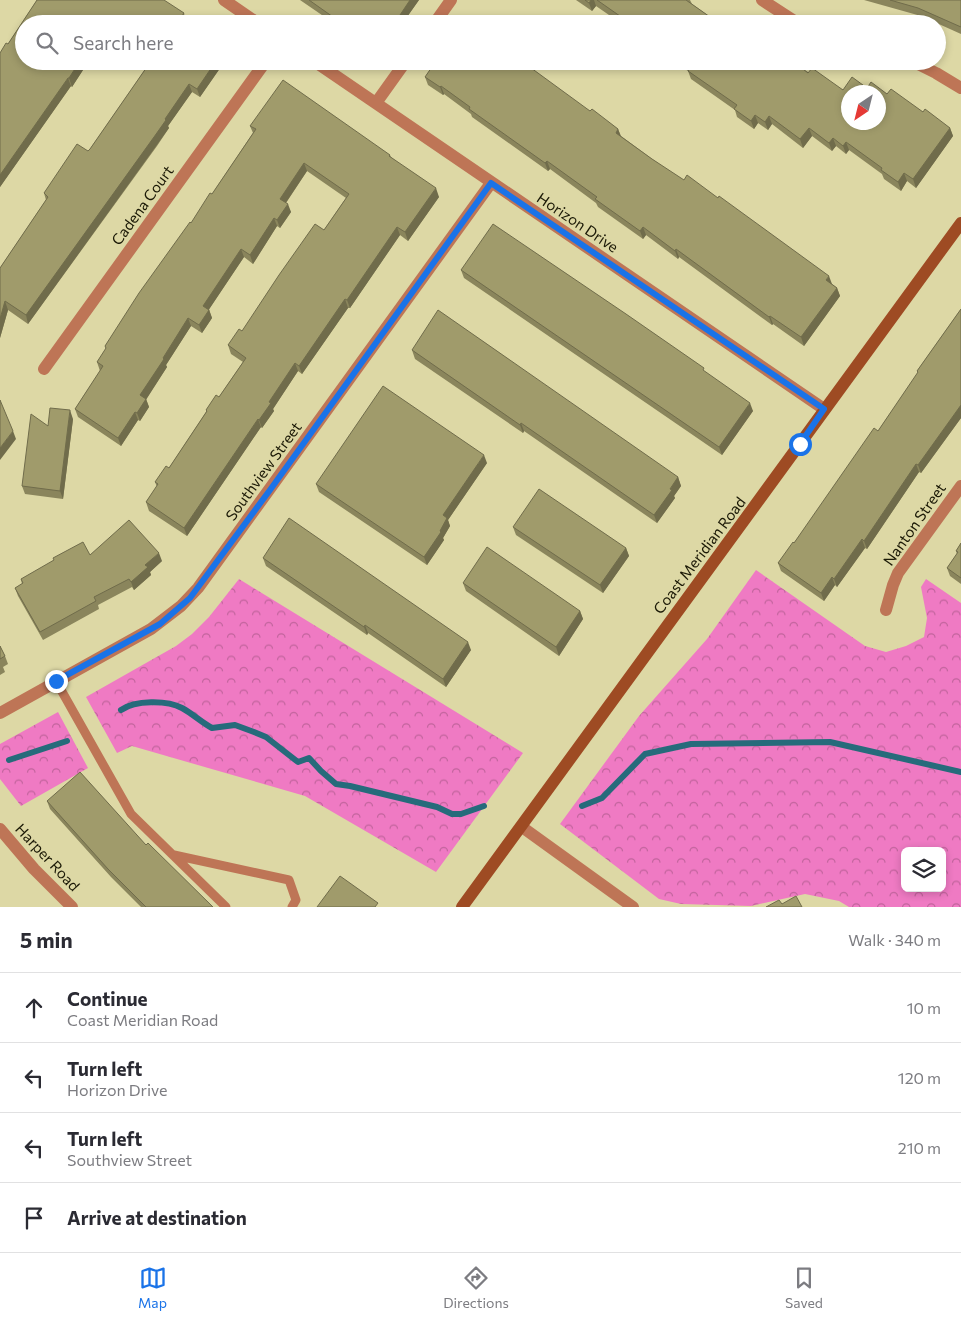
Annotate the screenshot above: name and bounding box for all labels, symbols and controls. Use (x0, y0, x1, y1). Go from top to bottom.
search box (15, 15, 946, 70)
icon: search (33, 29, 61, 57)
text: Search here (73, 31, 173, 54)
north arrow (841, 85, 886, 130)
street label: Cadena Court (107, 162, 177, 248)
street label: Horizon Drive (534, 188, 622, 256)
street label: Southview Street (221, 418, 305, 524)
route start (789, 433, 812, 456)
street label: Nanton Street (879, 479, 949, 569)
street label: Coast Meridian Road (649, 493, 749, 617)
route end (45, 670, 68, 693)
street label: Harper Road (12, 819, 84, 895)
map controls (901, 847, 946, 892)
button: layers (901, 847, 946, 892)
text: 5 min (20, 927, 73, 952)
text: Walk · 340 m (848, 930, 941, 949)
text: Continue (67, 987, 147, 1010)
icon: ahead (20, 994, 48, 1022)
text: 10 m (907, 998, 941, 1017)
text: Coast Meridian Road (67, 1010, 218, 1029)
text: Turn left (67, 1057, 142, 1080)
icon: left (20, 1064, 48, 1092)
text: 120 m (898, 1068, 941, 1087)
text: Horizon Drive (67, 1080, 167, 1099)
text: Turn left (67, 1127, 142, 1150)
icon: left (20, 1134, 48, 1162)
text: 210 m (898, 1138, 941, 1157)
text: Southview Street (67, 1150, 192, 1169)
icon: arrive (20, 1204, 48, 1232)
text: Arrive at destination (67, 1206, 247, 1229)
tab: Map (138, 1264, 167, 1311)
tab: Directions (443, 1264, 509, 1311)
tab: Saved (785, 1264, 823, 1311)

